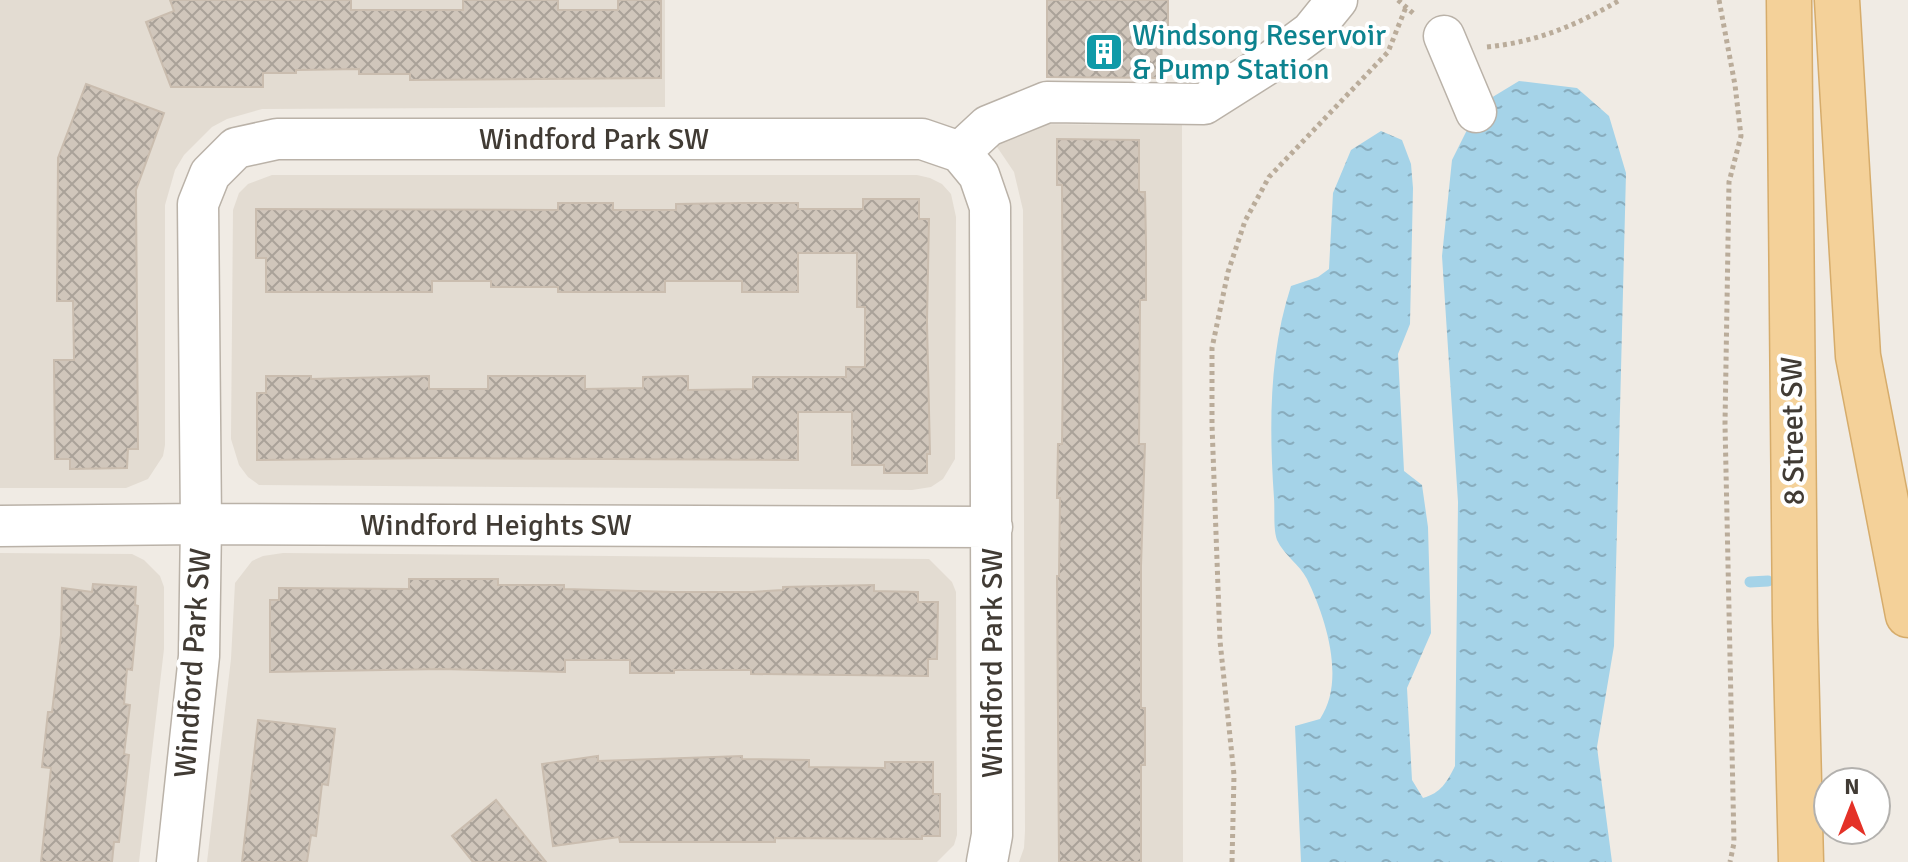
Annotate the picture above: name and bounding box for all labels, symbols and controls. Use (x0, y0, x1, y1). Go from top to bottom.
place label: Windsong Reservoir & Pump Station (1132, 17, 1386, 88)
building icon: Windsong Reservoir & Pump Station (1083, 31, 1125, 73)
street label: Windford Park SW (479, 121, 709, 158)
street label: 8 Street SW (1773, 356, 1813, 506)
street label: Windford Heights SW (360, 507, 632, 544)
street label: Windford Park SW (167, 547, 219, 779)
street label: Windford Park SW (974, 548, 1011, 778)
north arrow (1812, 766, 1892, 846)
text: N (1844, 773, 1860, 800)

